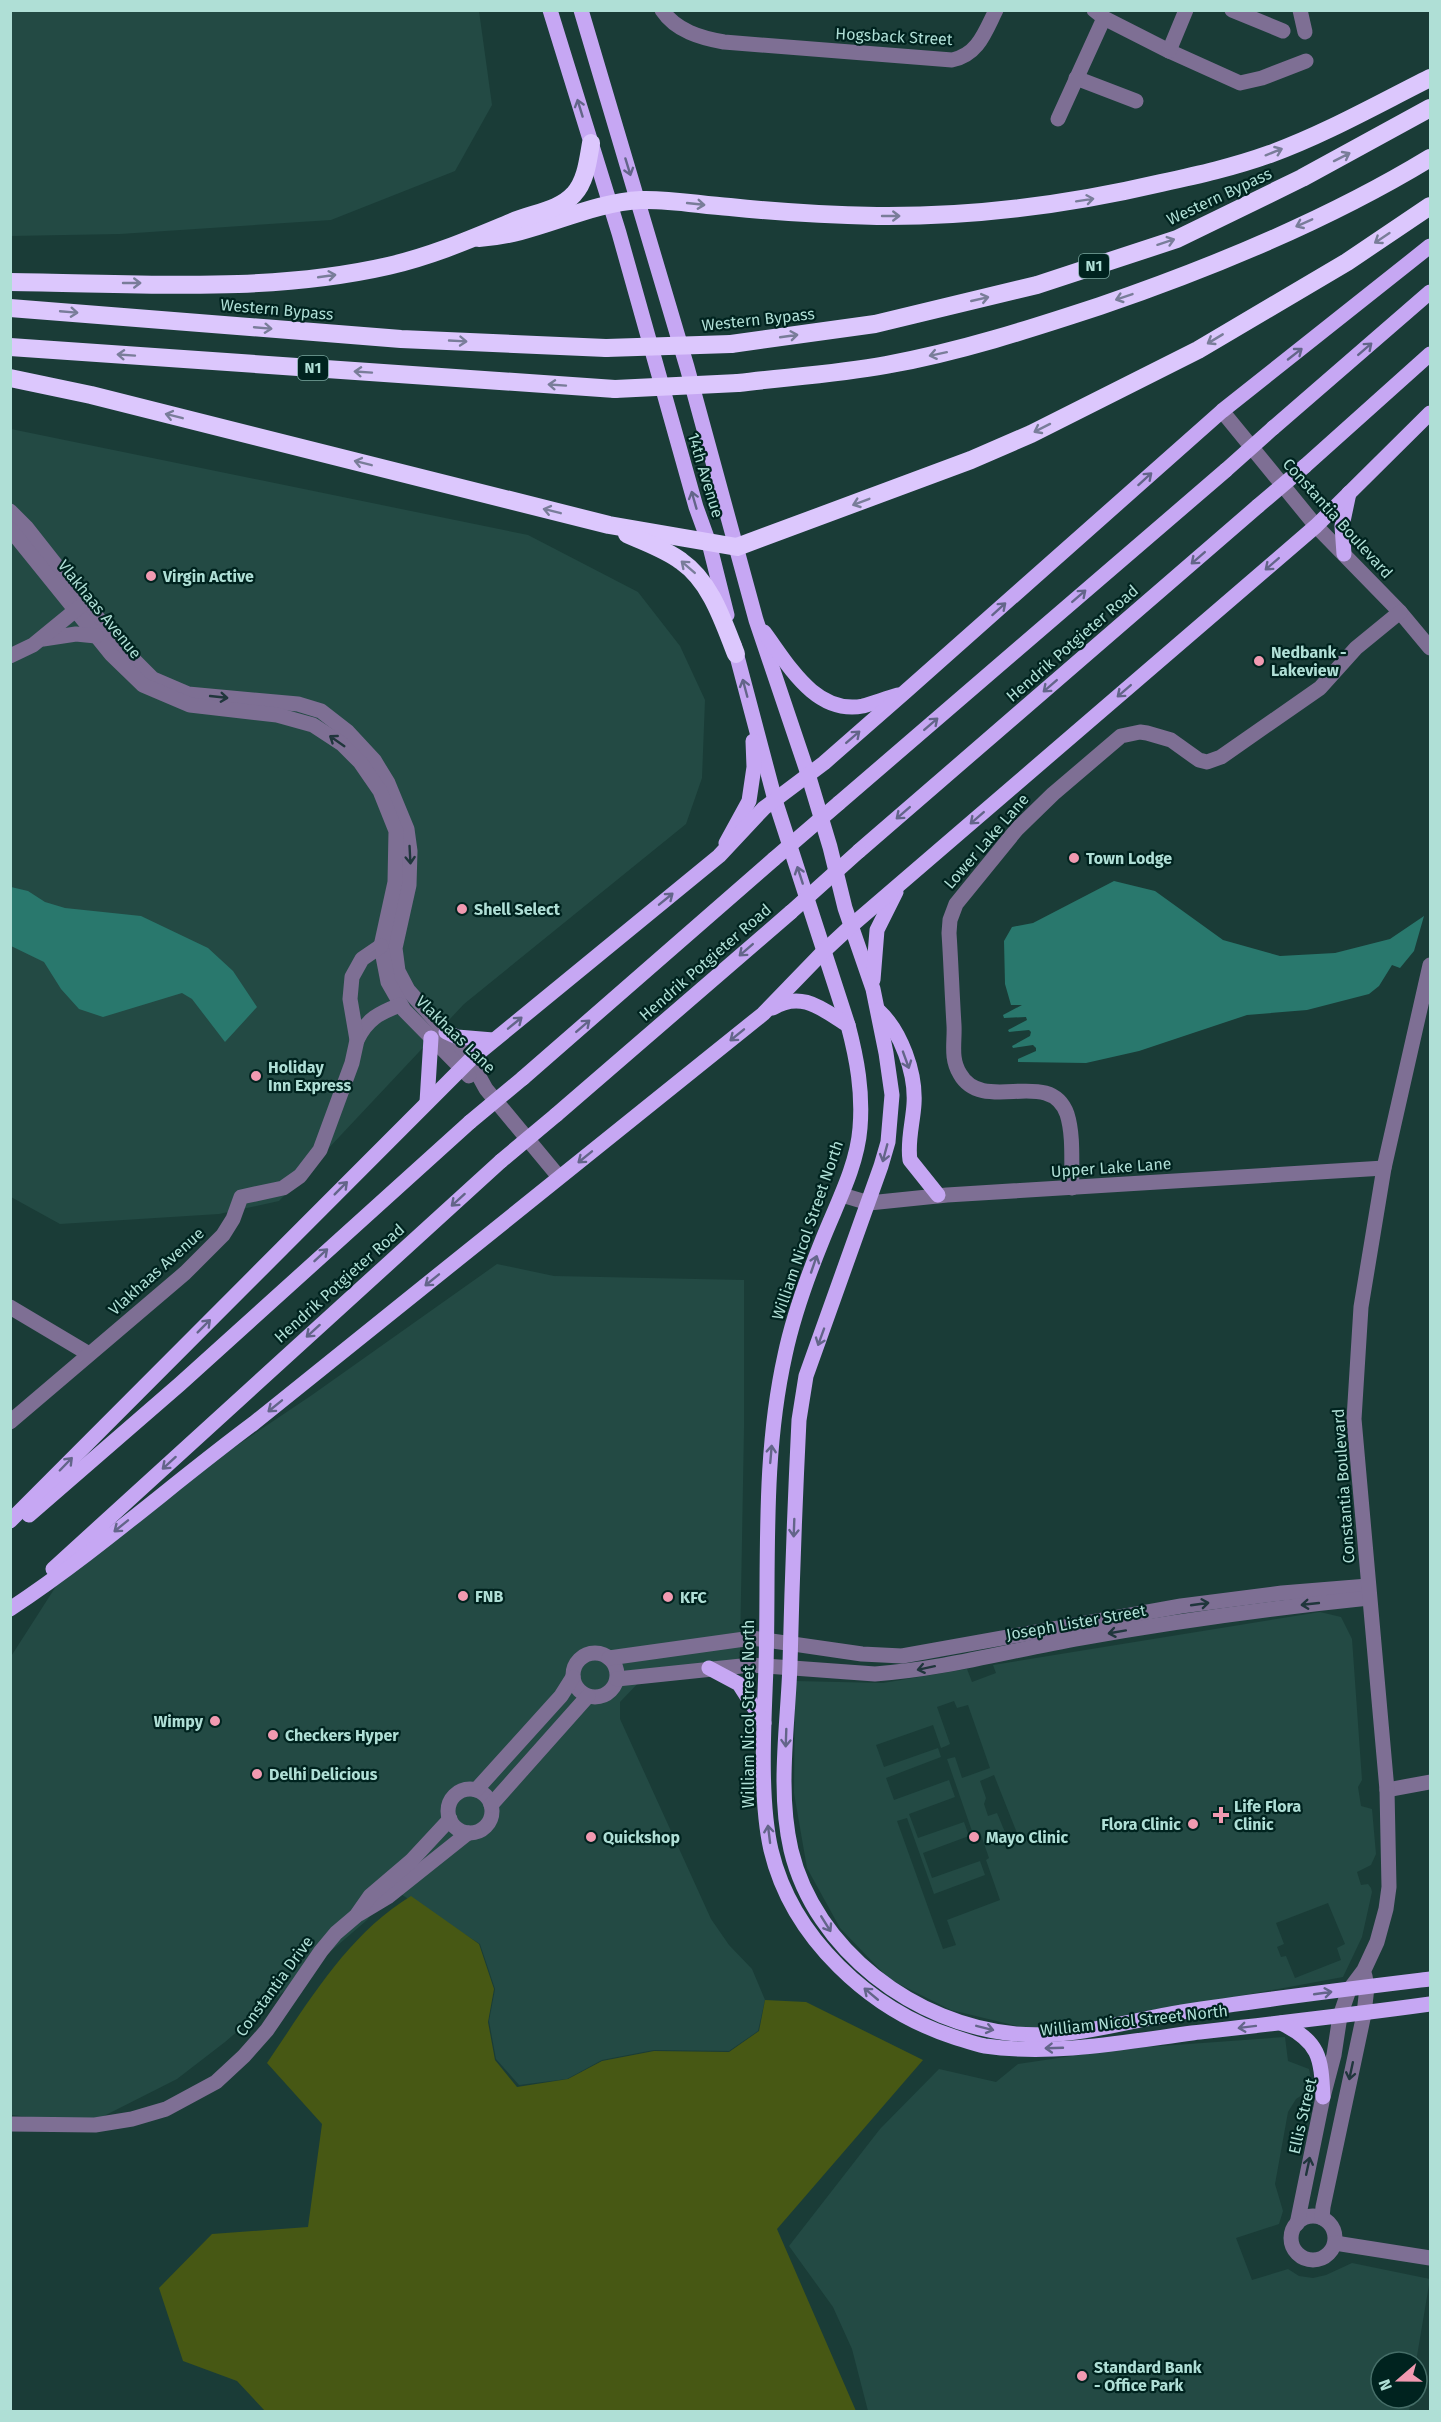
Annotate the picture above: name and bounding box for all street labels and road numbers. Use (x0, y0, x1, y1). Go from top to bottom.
street label: Hogsback Street (835, 24, 953, 49)
street label: Western Bypass (1164, 164, 1275, 229)
road number: N1 (1079, 254, 1109, 278)
street label: Western Bypass (220, 295, 334, 324)
street label: Western Bypass (701, 304, 816, 335)
road number: N1 (298, 356, 328, 380)
street label: 14th Avenue (684, 430, 727, 520)
street label: Constantia Boulevard (1279, 454, 1397, 582)
street label: Vlakhaas Avenue (54, 556, 145, 663)
street label: Hendrik Potgieter Road (1003, 581, 1142, 706)
street label: Lower Lake Lane (940, 790, 1033, 893)
street label: Hendrik Potgieter Road (636, 900, 775, 1025)
street label: Vlakhaas Lane (412, 992, 499, 1077)
street label: William Nicol Street North (768, 1138, 847, 1322)
street label: Upper Lake Lane (1050, 1154, 1172, 1181)
street label: Hendrik Potgieter Road (270, 1220, 408, 1347)
street label: Vlakhaas Avenue (105, 1224, 208, 1319)
street label: Constantia Boulevard (1329, 1408, 1358, 1564)
street label: Joseph Lister Street (1005, 1601, 1148, 1644)
street label: William Nicol Street North (739, 1620, 758, 1808)
street label: Constantia Drive (232, 1932, 317, 2040)
street label: William Nicol Street North (1039, 2001, 1229, 2040)
street label: Ellis Street (1285, 2076, 1321, 2156)

